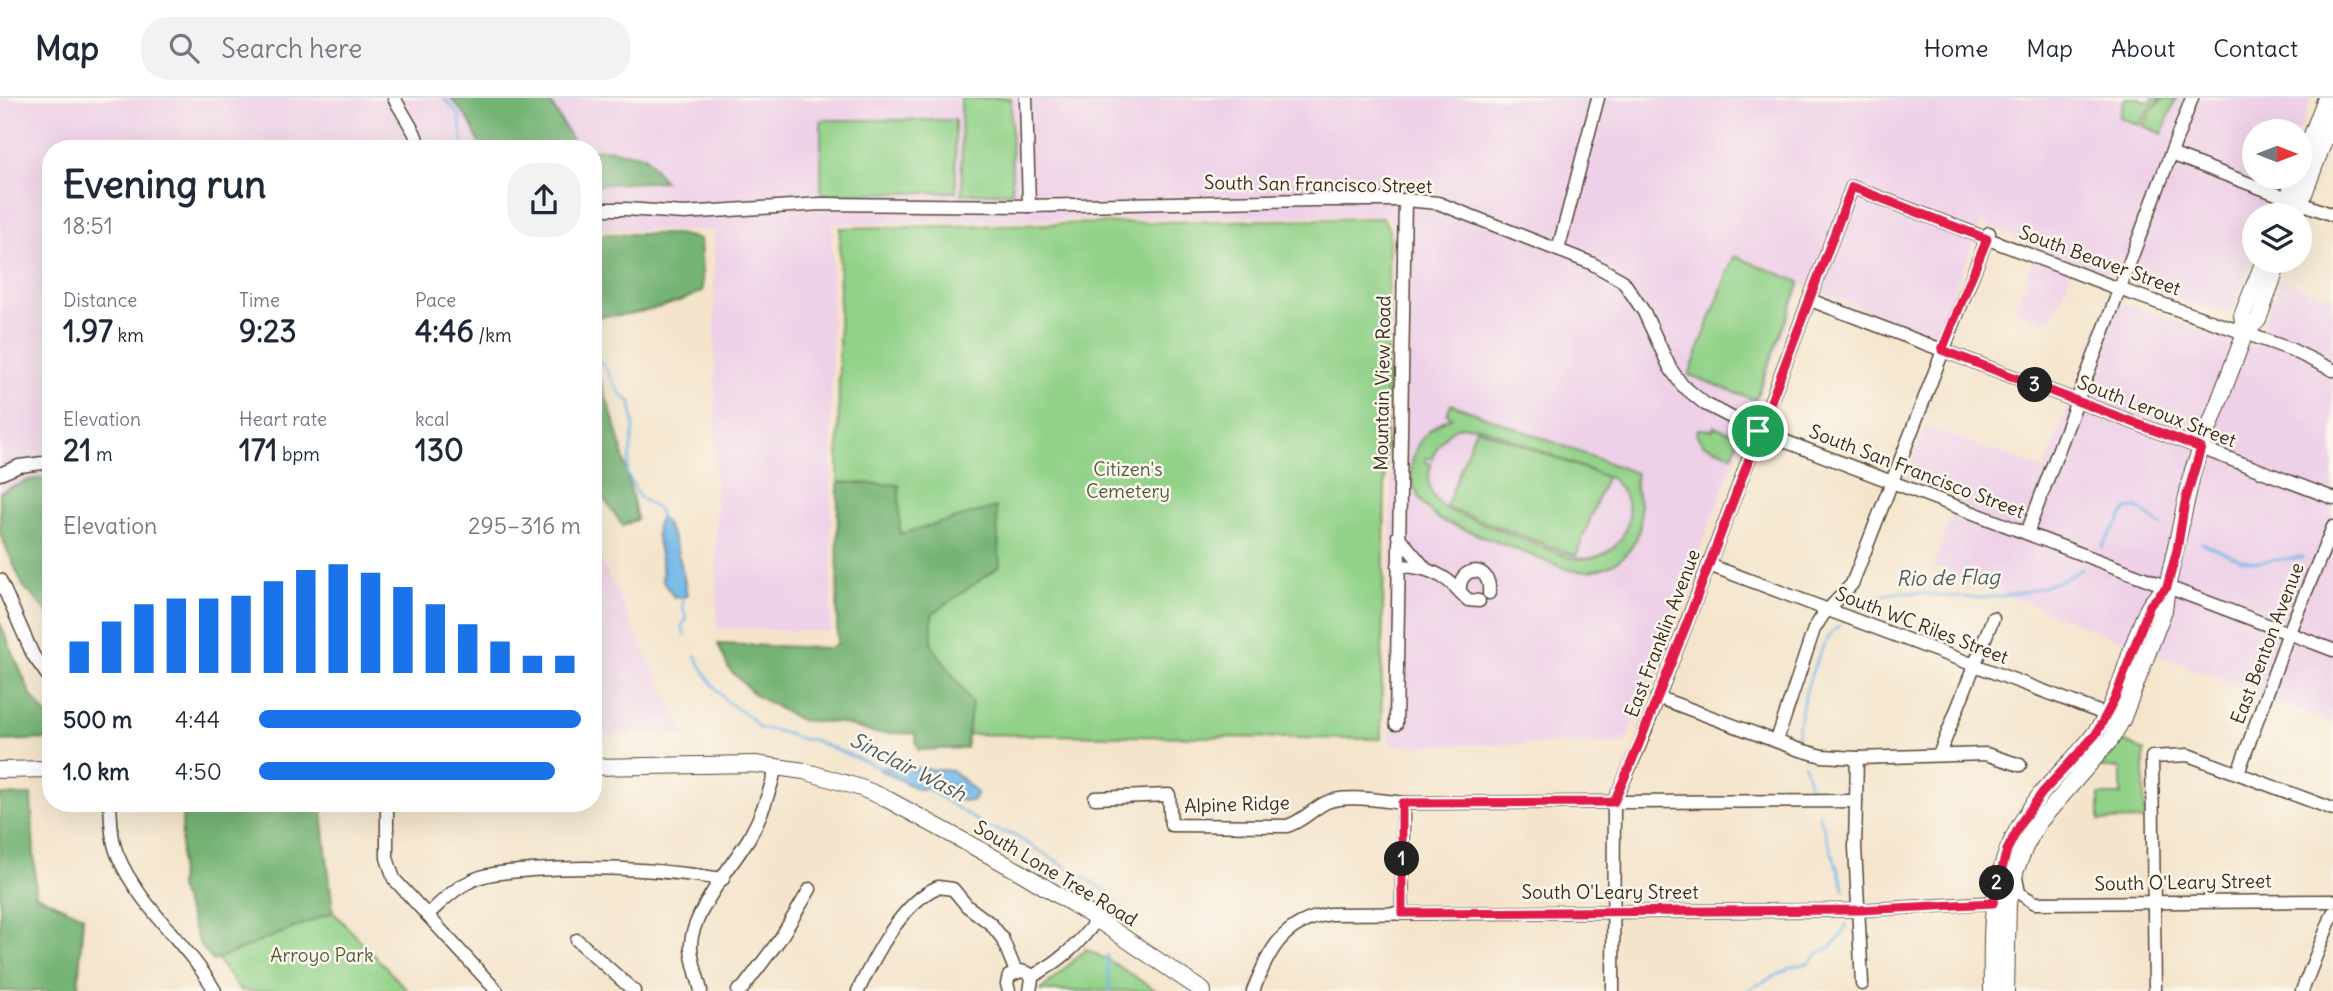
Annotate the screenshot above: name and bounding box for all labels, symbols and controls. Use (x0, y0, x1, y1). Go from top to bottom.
search box (141, 17, 631, 80)
text: Map (35, 27, 99, 69)
icon: search (165, 29, 203, 67)
text: Search here (221, 32, 362, 65)
text: Home (1924, 33, 1988, 63)
text: Map (2026, 33, 2073, 63)
text: About (2111, 33, 2175, 63)
text: Contact (2213, 33, 2298, 63)
north arrow (2242, 119, 2312, 189)
map controls (2242, 119, 2312, 273)
text: Evening run (63, 161, 266, 208)
button: share (507, 163, 581, 237)
street label: South San Francisco Street (1204, 170, 1432, 198)
button: layers (2242, 203, 2312, 273)
text: 18:51 (63, 211, 113, 240)
street label: South Beaver Street (2016, 220, 2184, 300)
text: Distance (63, 288, 137, 312)
text: Time (239, 288, 280, 312)
text: Pace (415, 288, 456, 312)
street label: Mountain View Road (1368, 295, 1396, 471)
text: 1.97 (63, 312, 113, 350)
text: 9:23 (239, 312, 297, 350)
text: 4:46 (415, 312, 474, 350)
text: km (113, 323, 144, 347)
text: /km (474, 323, 512, 347)
pin: 3 (2018, 368, 2052, 402)
street label: South Leroux Street (2074, 370, 2240, 452)
text: 3 (2029, 372, 2040, 396)
pin (1728, 401, 1788, 461)
text: Elevation (63, 407, 141, 431)
text: Heart rate (239, 407, 327, 431)
text: kcal (415, 407, 449, 431)
icon: arrive (1739, 412, 1777, 450)
street label: South San Francisco Street (1806, 419, 2028, 523)
text: 21 (63, 431, 91, 469)
text: 171 (239, 431, 278, 469)
text: 130 (415, 431, 464, 469)
text: m (91, 442, 113, 466)
text: bpm (278, 442, 320, 466)
park label: Citizen's Cemetery (1086, 457, 1170, 503)
text: Elevation (63, 511, 157, 540)
text: 295–316 m (468, 511, 581, 540)
street label: East Franklin Avenue (1619, 546, 1705, 720)
street label: East Benton Avenue (2225, 559, 2309, 727)
water label: Rio de Flag (1896, 563, 2001, 592)
street label: South WC Riles Street (1832, 581, 2012, 669)
text: 500 m (63, 705, 132, 734)
text: 4:44 (175, 705, 220, 734)
water label: Sinclair Wash (846, 726, 971, 808)
text: 1.0 km (63, 757, 129, 786)
text: 4:50 (175, 757, 222, 786)
street label: Alpine Ridge (1184, 790, 1290, 818)
street label: South Lone Tree Road (970, 815, 1142, 931)
pin: 1 (1384, 842, 1420, 876)
text: 1 (1398, 846, 1405, 870)
pin: 2 (1980, 866, 2014, 900)
street label: South O'Leary Street (2094, 868, 2272, 896)
text: 2 (1991, 870, 2002, 894)
street label: South O'Leary Street (1521, 880, 1699, 904)
park label: Arroyo Park (270, 943, 374, 967)

